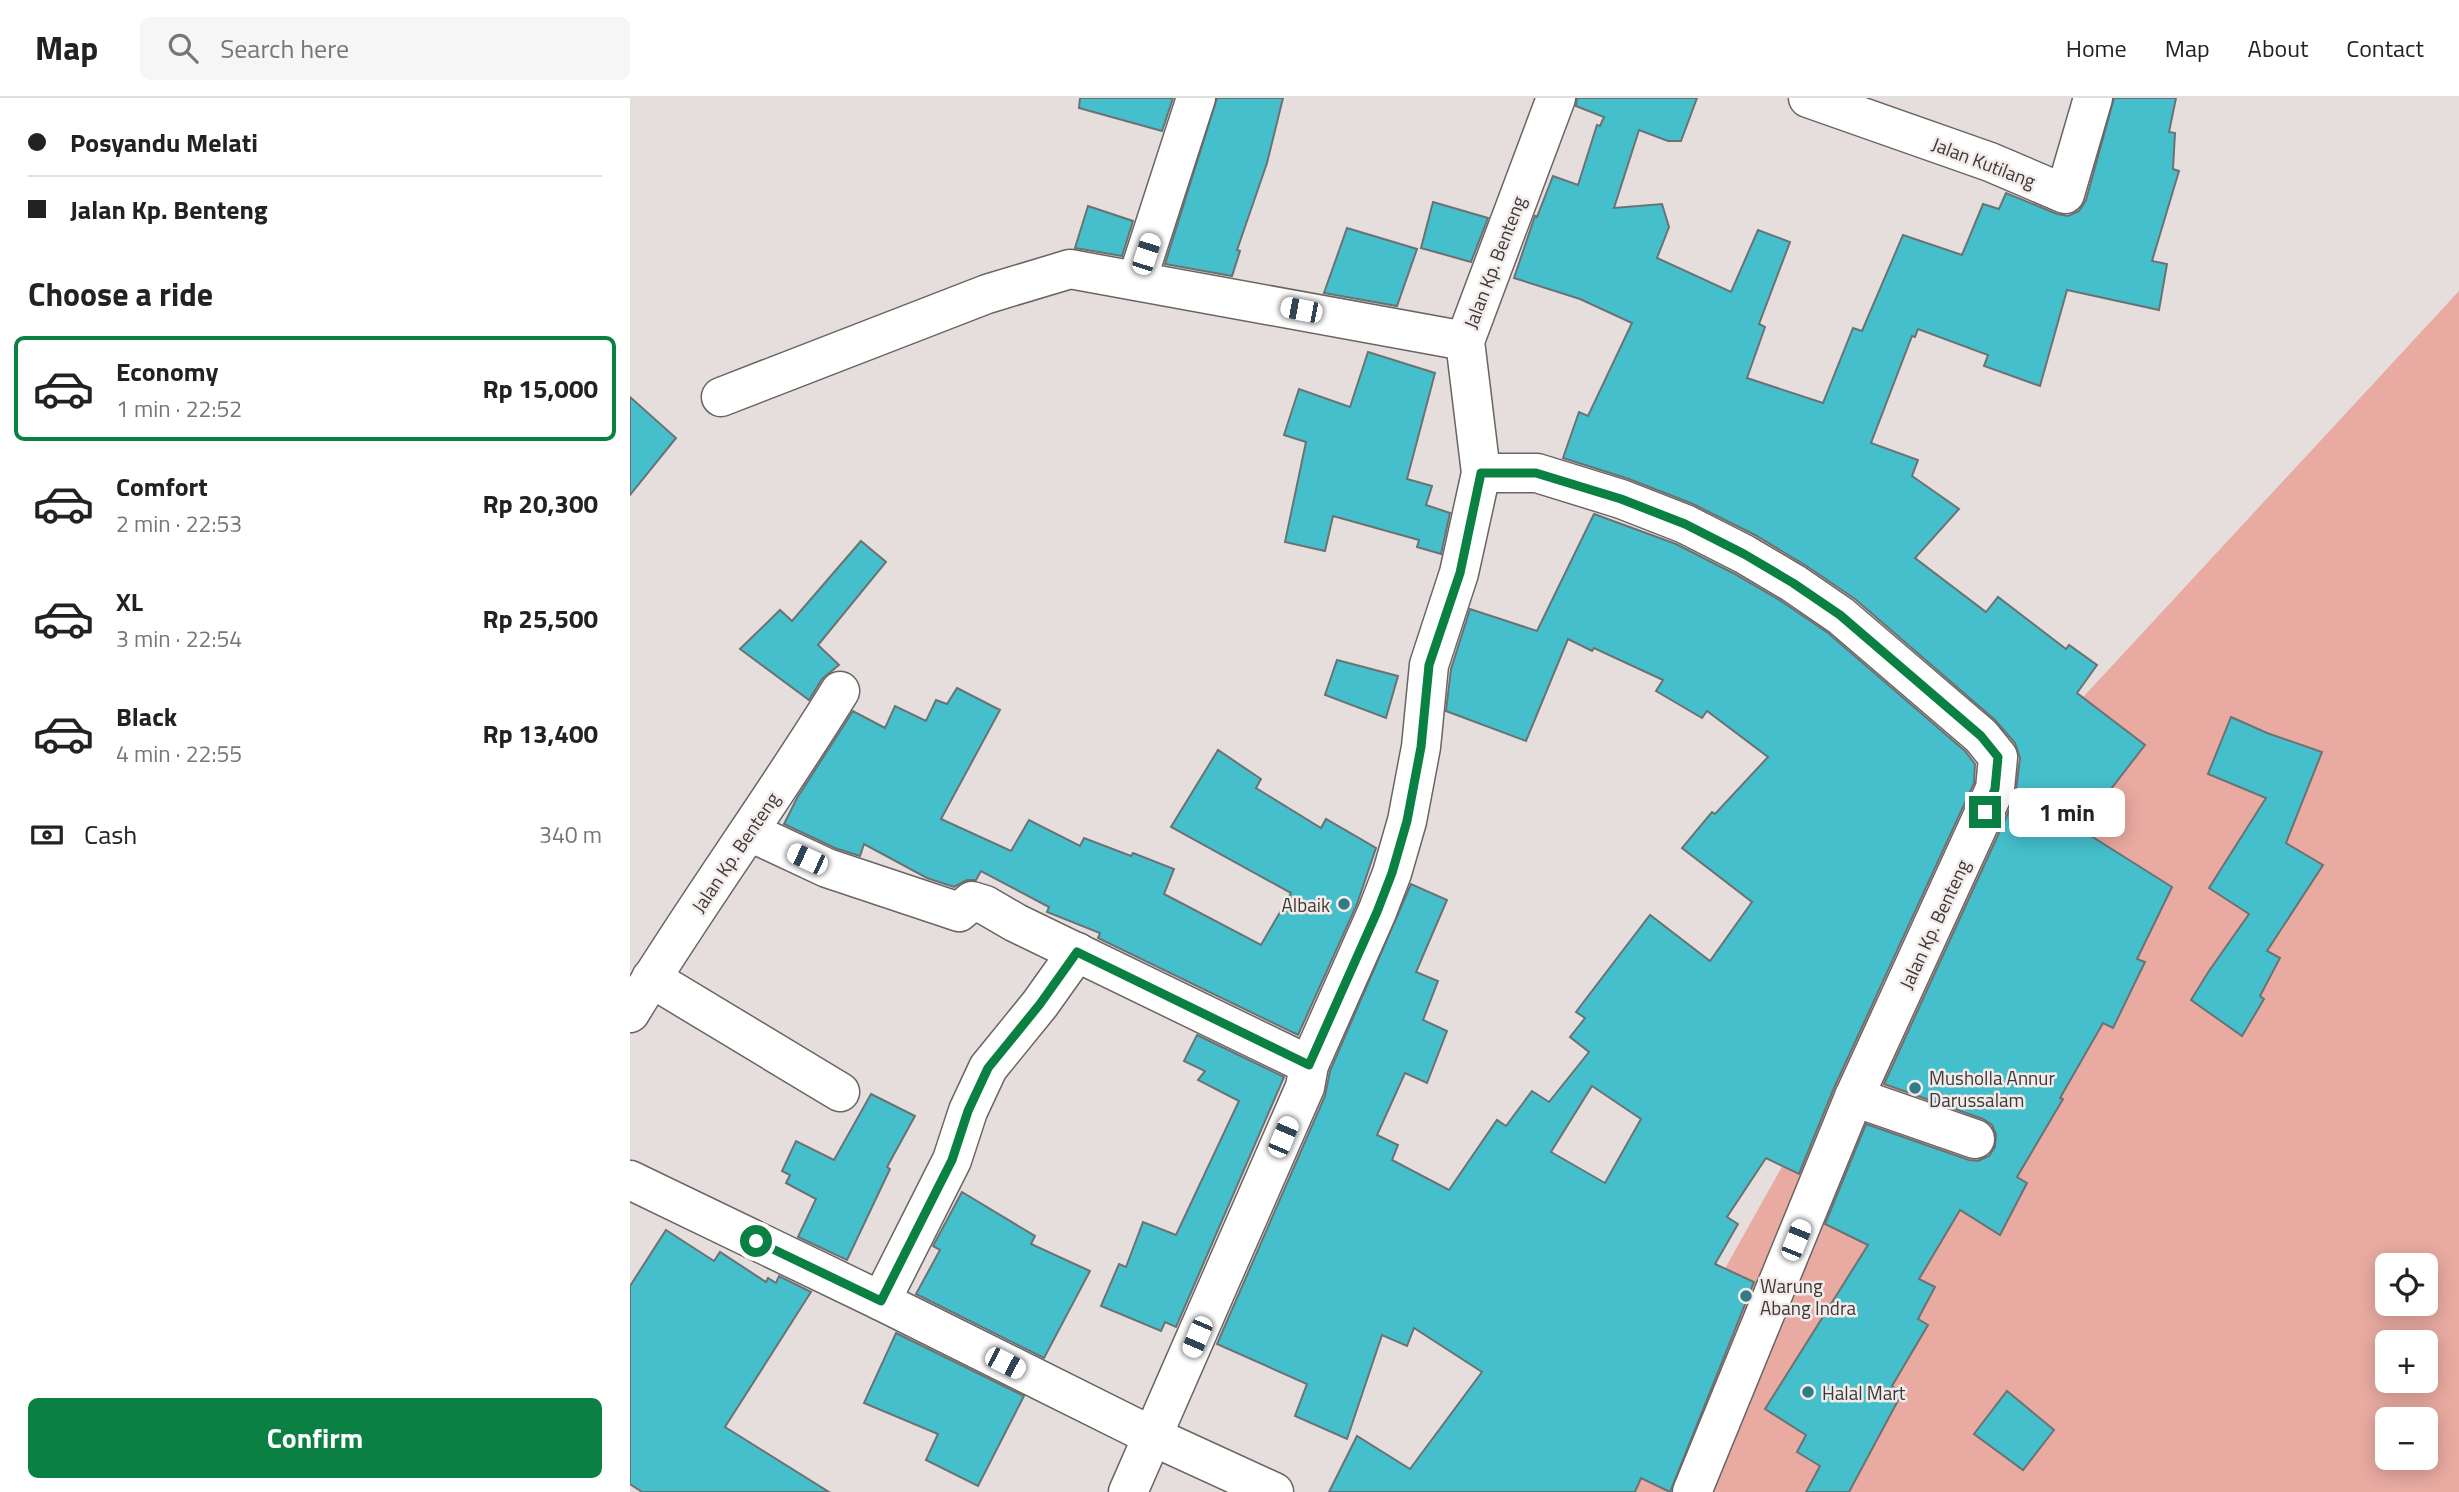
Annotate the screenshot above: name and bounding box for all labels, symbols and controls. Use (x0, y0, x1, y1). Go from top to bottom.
search box (140, 17, 630, 80)
text: Map (35, 23, 98, 73)
icon: search (164, 29, 202, 67)
text: Search here (220, 29, 349, 68)
text: Home (2066, 30, 2127, 66)
text: Map (2165, 30, 2210, 66)
text: About (2248, 30, 2308, 66)
text: Contact (2346, 30, 2424, 66)
text: Posyandu Melati (70, 123, 258, 162)
street label: Jalan Kutilang (1928, 129, 2040, 195)
text: Jalan Kp. Benteng (70, 190, 268, 229)
street label: Jalan Kp. Benteng (1455, 191, 1533, 333)
car (1130, 231, 1163, 277)
text: Choose a ride (28, 270, 213, 318)
car (1279, 296, 1324, 324)
text: Economy (116, 352, 218, 391)
icon: car (32, 357, 95, 420)
text: Rp 15,000 (482, 369, 598, 408)
text: 1 min · 22:52 (116, 391, 242, 426)
text: Comfort (116, 467, 208, 506)
icon: car (32, 472, 95, 535)
text: Rp 20,300 (482, 484, 598, 523)
text: 2 min · 22:53 (116, 506, 242, 541)
text: XL (116, 582, 143, 621)
icon: car (32, 587, 95, 650)
text: Rp 25,500 (482, 599, 598, 638)
text: 3 min · 22:54 (116, 621, 242, 656)
text: Black (116, 697, 177, 736)
icon: car (32, 702, 95, 765)
text: Rp 13,400 (482, 714, 598, 753)
text: 4 min · 22:55 (116, 736, 242, 771)
street label: Jalan Kp. Benteng (684, 786, 786, 918)
callout: 1 min (2010, 788, 2125, 836)
text: 1 min (2039, 795, 2095, 830)
route end (1969, 796, 2001, 828)
text: Cash (84, 815, 137, 854)
icon: cash (28, 816, 66, 854)
text: 340 m (539, 817, 602, 852)
car (784, 841, 831, 877)
street label: Jalan Kp. Benteng (1891, 854, 1977, 994)
place label: Albaik (1282, 890, 1330, 919)
marker: Albaik (1336, 896, 1352, 912)
place label: Musholla Annur Darussalam (1929, 1063, 2055, 1114)
marker: Musholla Annur Darussalam (1907, 1080, 1923, 1096)
car (1266, 1114, 1301, 1160)
car (1779, 1217, 1814, 1263)
route start (740, 1225, 772, 1257)
map controls (2375, 1253, 2438, 1470)
button: locate (2375, 1253, 2438, 1316)
place label: Warung Abang Indra (1760, 1271, 1856, 1322)
marker: Warung Abang Indra (1738, 1288, 1754, 1304)
car (1180, 1314, 1215, 1360)
button: + (2375, 1330, 2438, 1393)
car (982, 1344, 1029, 1382)
place label: Halal Mart (1822, 1378, 1906, 1407)
marker: Halal Mart (1800, 1384, 1816, 1400)
button: Confirm (28, 1398, 602, 1478)
button: − (2375, 1407, 2438, 1470)

